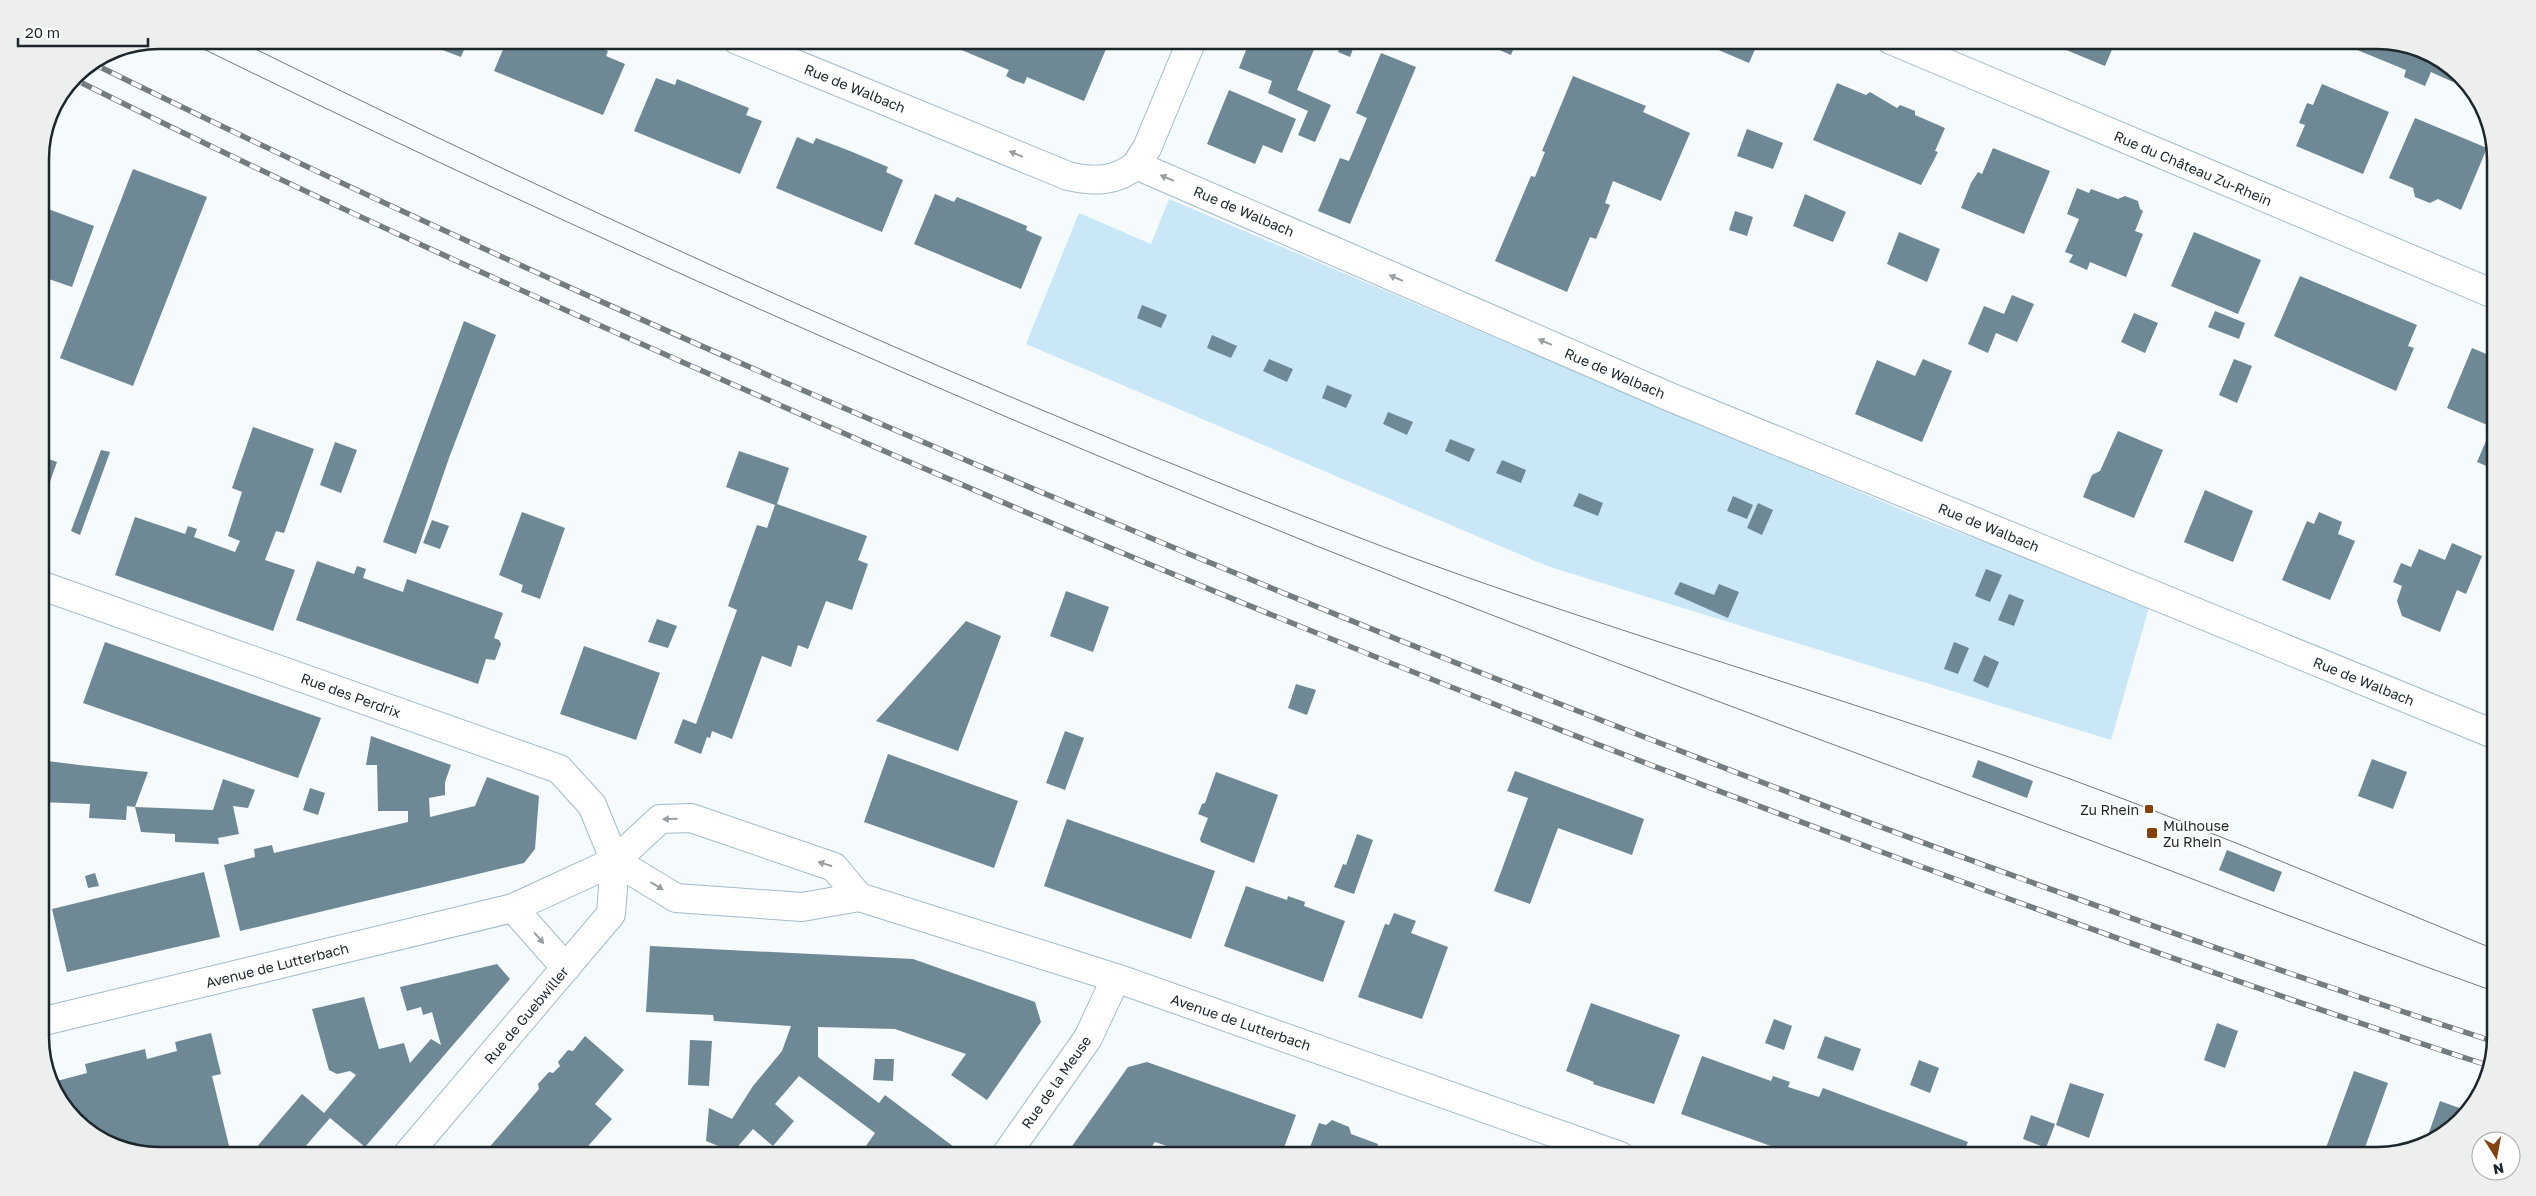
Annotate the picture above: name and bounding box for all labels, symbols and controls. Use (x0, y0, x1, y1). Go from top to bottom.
scale bar (18, 15, 148, 47)
text: 20 m (25, 23, 60, 41)
street label: Rue de Walbach (802, 60, 908, 116)
street label: Rue du Château Zu-Rhein (2111, 127, 2275, 209)
one-way arrow (1009, 150, 1023, 158)
one-way arrow (1160, 173, 1174, 181)
street label: Rue de Walbach (1191, 182, 1297, 240)
one-way arrow (1389, 273, 1403, 281)
one-way arrow (1538, 338, 1552, 346)
street label: Rue de Walbach (1562, 344, 1668, 402)
street label: Rue de Walbach (1936, 499, 2042, 555)
street label: Rue de Walbach (2311, 653, 2417, 709)
street label: Rue des Perdrix (299, 669, 404, 721)
place label: Zu Rhein (2080, 801, 2139, 818)
marker: Zu Rhein (2143, 803, 2155, 815)
one-way arrow (661, 815, 677, 823)
place label: Mulhouse Zu Rhein (2163, 817, 2229, 850)
marker: Mulhouse Zu Rhein (2145, 826, 2159, 840)
one-way arrow (817, 859, 832, 867)
one-way arrow (651, 882, 664, 891)
one-way arrow (534, 932, 545, 945)
street label: Avenue de Lutterbach (204, 939, 350, 991)
street label: Rue de Guebwiller (480, 962, 572, 1067)
street label: Avenue de Lutterbach (1169, 990, 1313, 1054)
street label: Rue de la Meuse (1018, 1032, 1094, 1132)
north arrow (2471, 1131, 2521, 1181)
text: N (2492, 1160, 2505, 1179)

